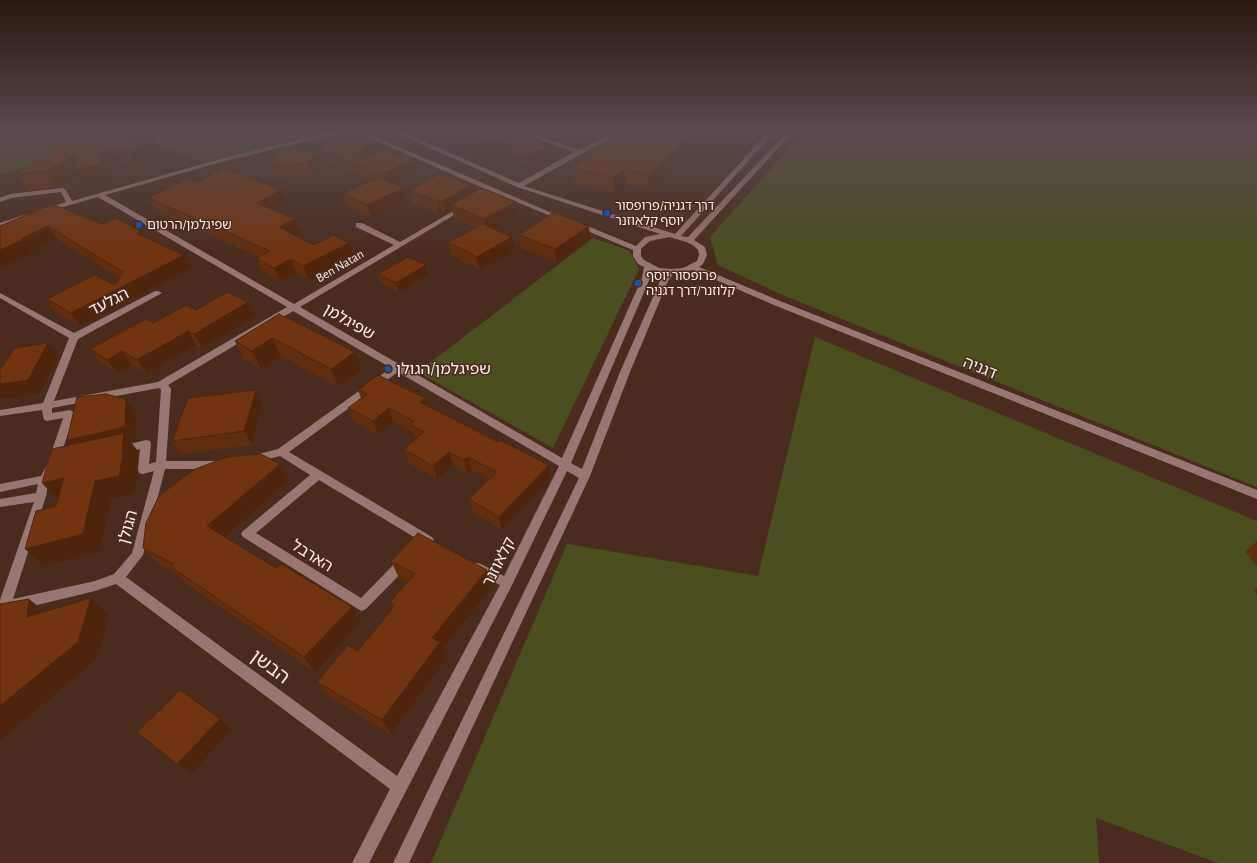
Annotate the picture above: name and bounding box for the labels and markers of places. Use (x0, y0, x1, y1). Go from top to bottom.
place label: דרך דגניה/פרופסור יוסף קלאוזנר (615, 198, 714, 229)
marker: דרך דגניה/פרופסור יוסף קלאוזנר (602, 208, 612, 218)
place label: שפיגלמן/הרטום (147, 217, 232, 233)
marker: שפיגלמן/הרטום (134, 220, 144, 230)
place label: פרופסור יוסף קלוזנר/דרך דגניה (646, 268, 735, 299)
marker: פרופסור יוסף קלוזנר/דרך דגניה (633, 278, 643, 288)
place label: שפיגלמן/הגולן (396, 359, 491, 379)
marker: שפיגלמן/הגולן (383, 364, 393, 374)

